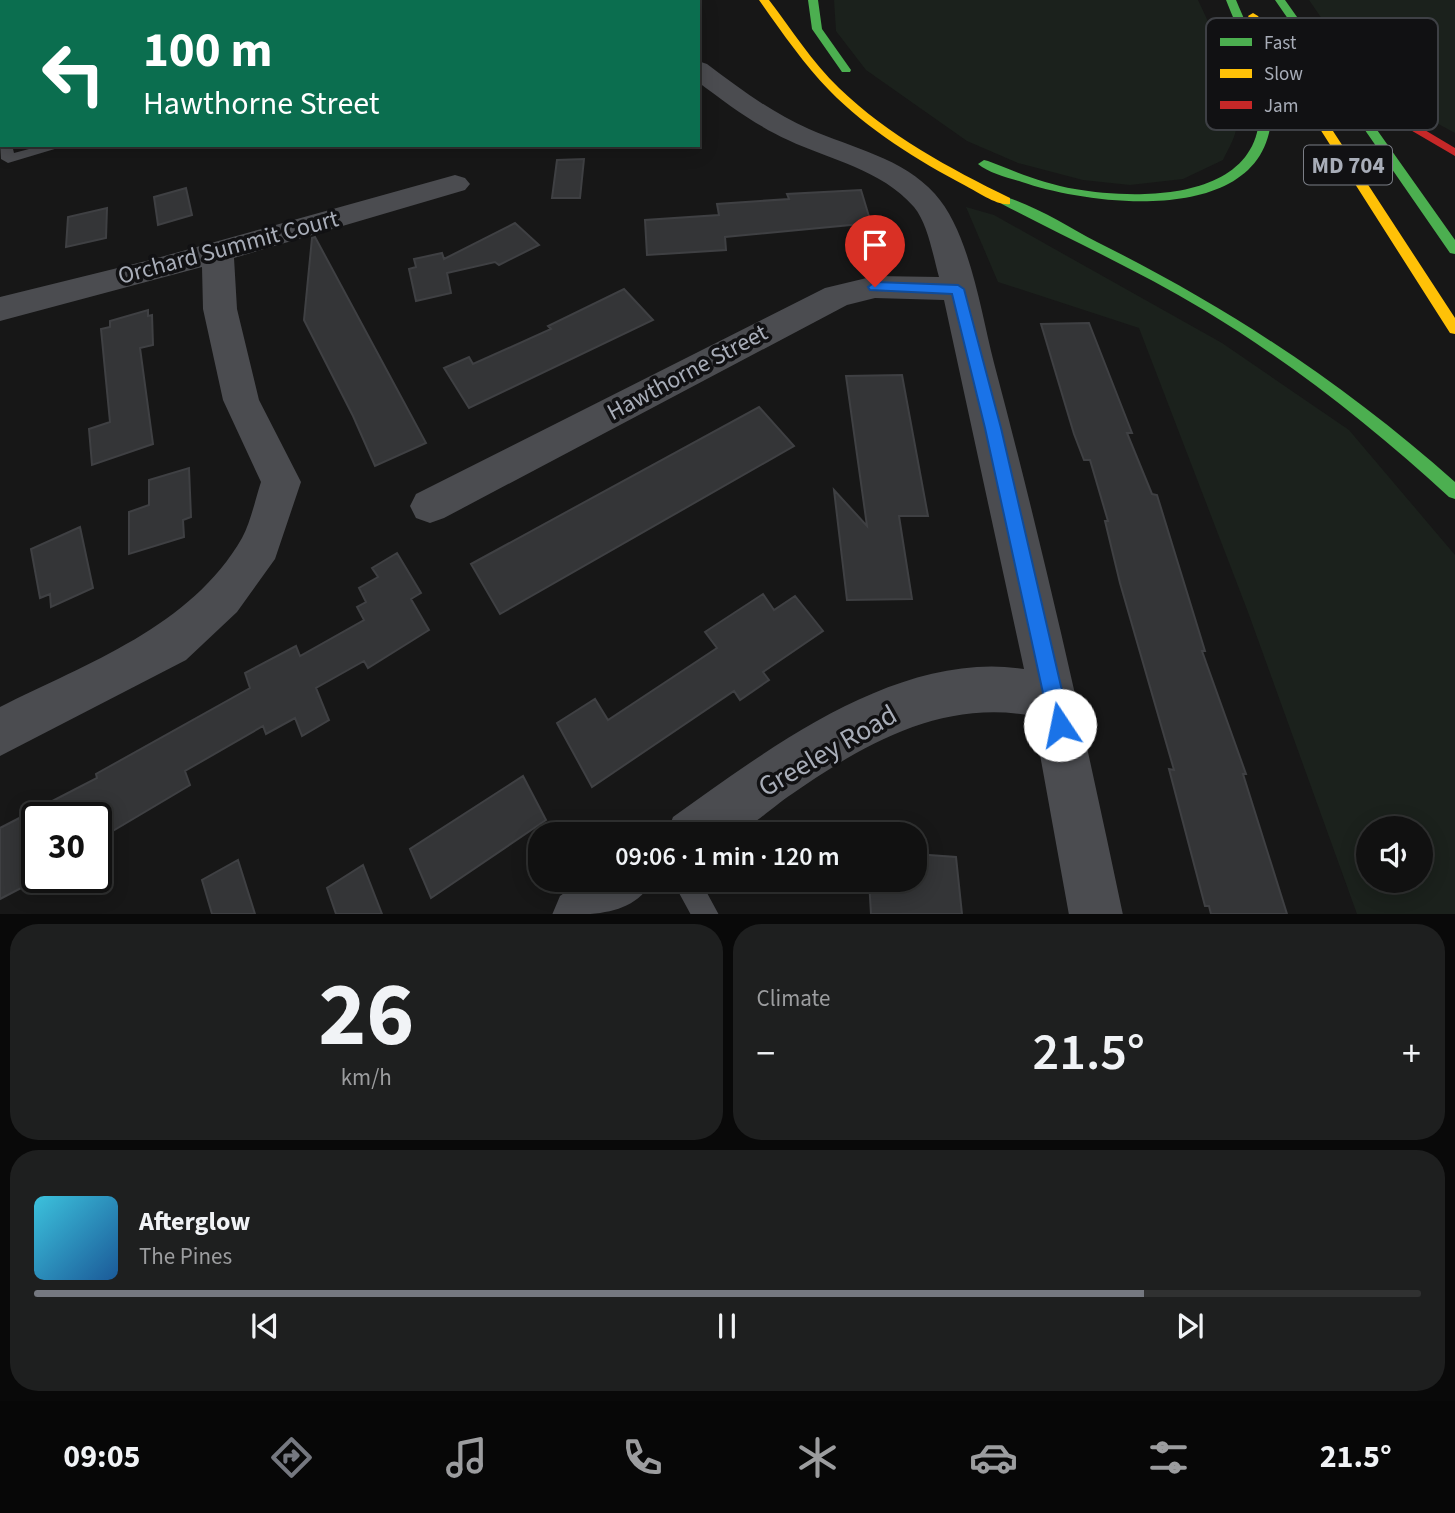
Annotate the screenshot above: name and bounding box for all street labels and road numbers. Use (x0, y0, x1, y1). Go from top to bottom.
road number: MD 704 (1304, 146, 1392, 184)
street label: Orchard Summit Court (114, 201, 342, 294)
street label: Hawthorne Street (601, 315, 774, 430)
street label: Greeley Road (751, 695, 904, 807)

